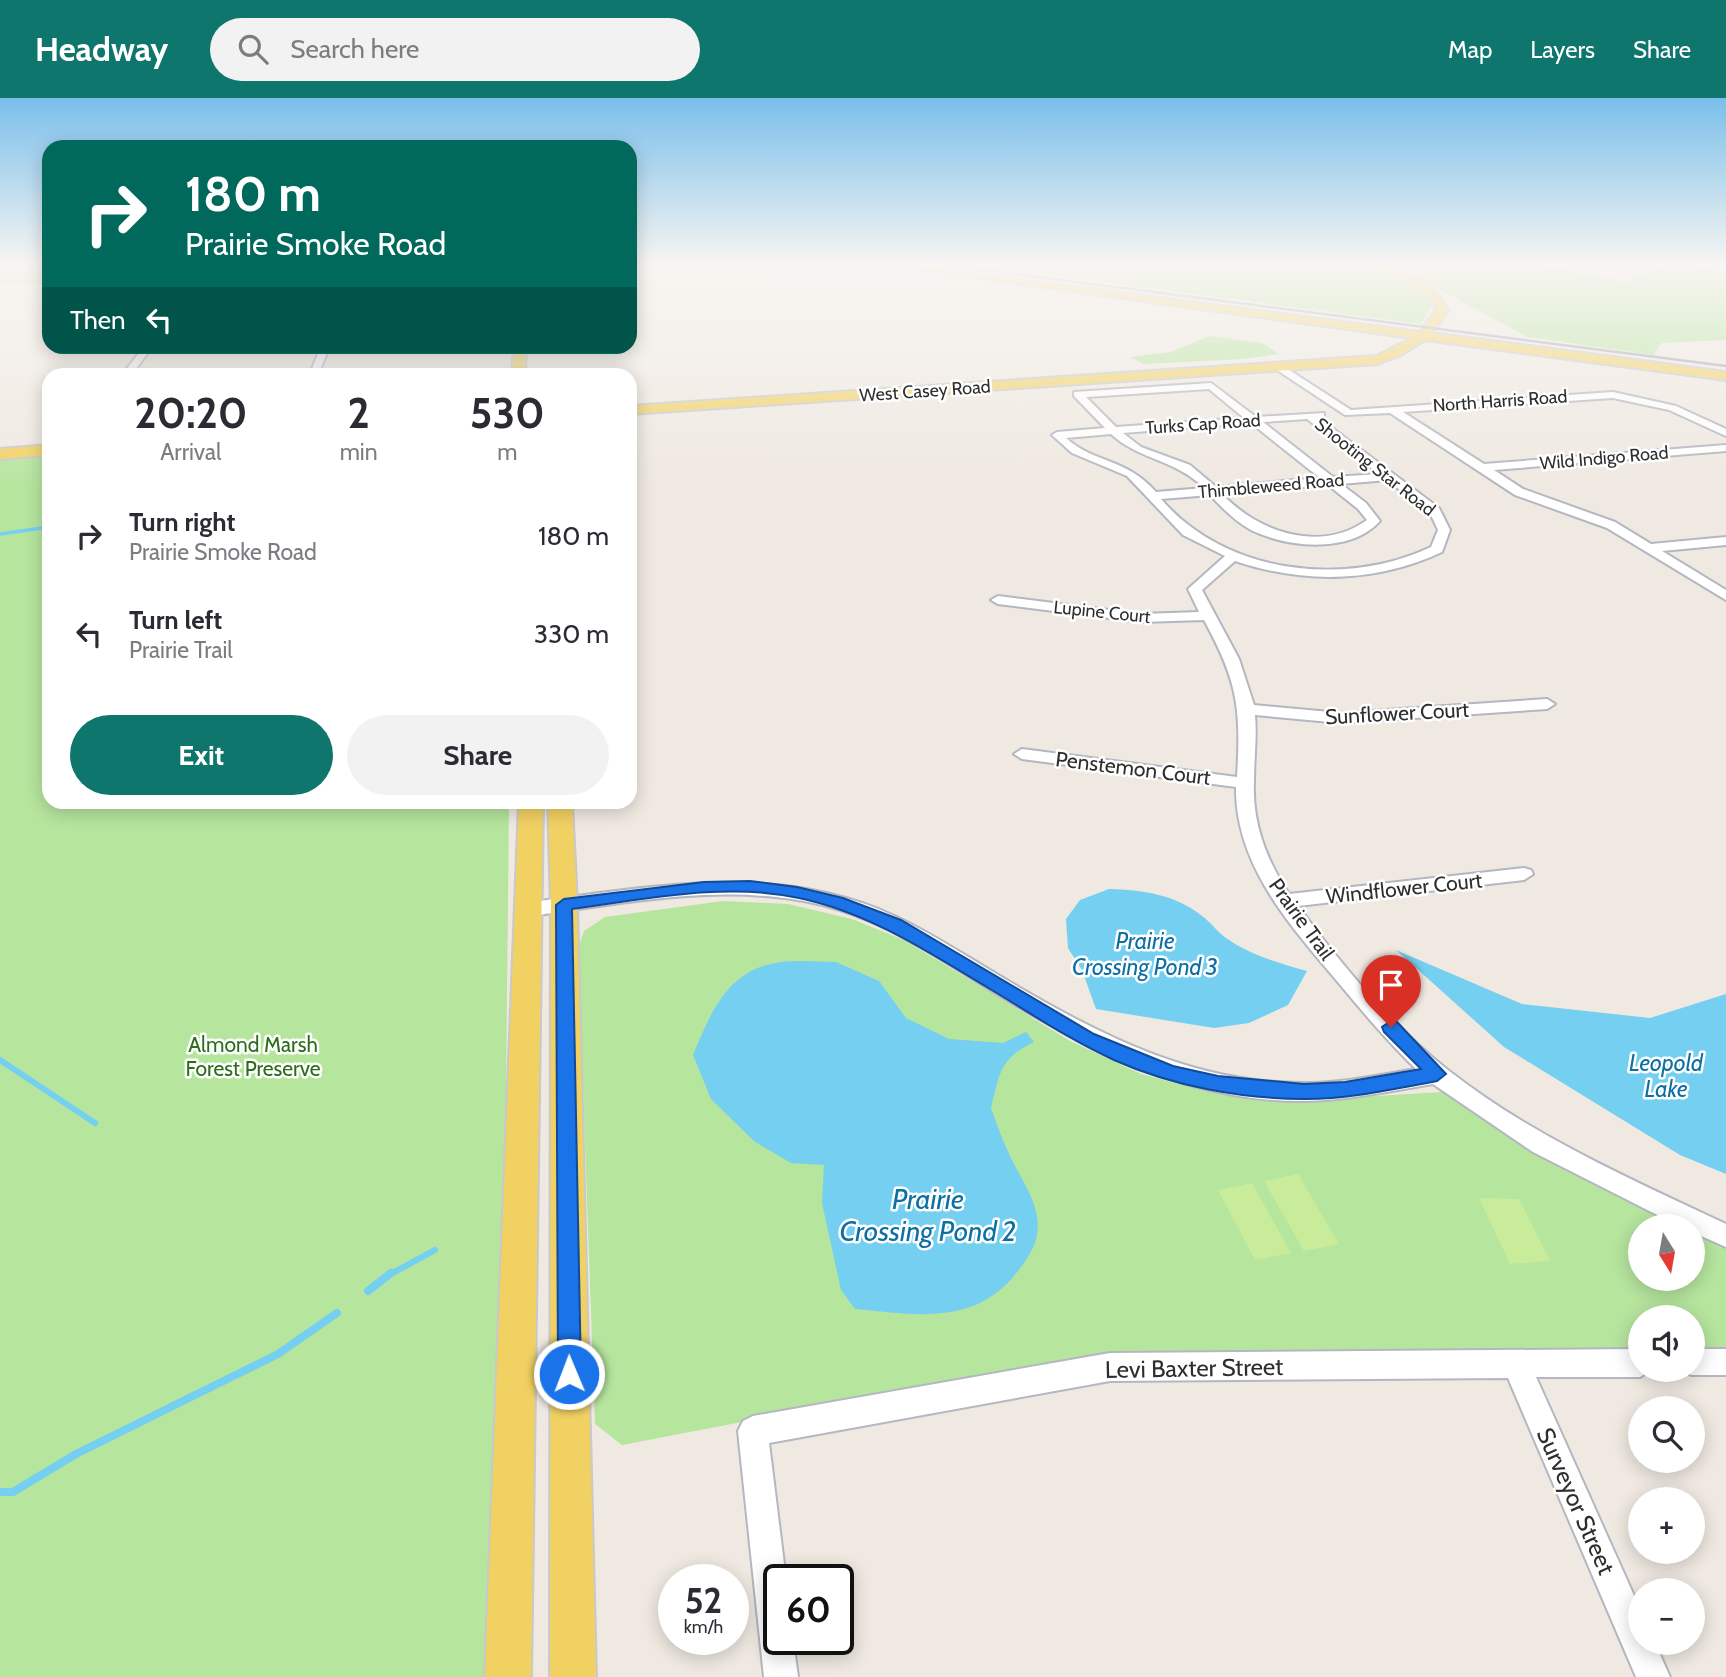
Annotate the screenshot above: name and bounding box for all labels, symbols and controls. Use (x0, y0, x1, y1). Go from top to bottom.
search box (210, 18, 700, 81)
text: Headway (35, 29, 168, 69)
icon: search (234, 30, 272, 68)
text: Search here (290, 33, 419, 65)
text: Map (1448, 35, 1492, 64)
text: Layers (1530, 35, 1595, 64)
text: Share (1633, 35, 1691, 64)
text: 180 m (185, 164, 321, 223)
icon: right (70, 168, 161, 259)
text: Prairie Smoke Road (185, 224, 446, 263)
icon: left (140, 301, 178, 339)
text: Then (70, 304, 126, 336)
street label: West Casey Road (859, 375, 991, 407)
street label: North Harris Road (1432, 385, 1568, 417)
text: 20:20 (134, 387, 247, 439)
text: 2 (347, 387, 370, 439)
text: 530 (470, 387, 545, 439)
street label: Turks Cap Road (1145, 409, 1261, 439)
street label: Shooting Star Road (1310, 413, 1440, 521)
text: Arrival (160, 438, 221, 466)
text: min (340, 438, 378, 466)
text: m (497, 438, 517, 466)
street label: Wild Indigo Road (1539, 441, 1669, 475)
street label: Thimbleweed Road (1197, 469, 1345, 503)
text: Turn right (129, 506, 235, 538)
icon: right (70, 517, 108, 555)
text: 180 m (538, 520, 609, 552)
text: Prairie Smoke Road (129, 538, 317, 566)
street label: Lupine Court (1052, 596, 1152, 628)
text: Turn left (129, 604, 222, 636)
icon: left (70, 615, 108, 653)
text: 330 m (534, 618, 609, 650)
text: Prairie Trail (129, 636, 233, 664)
street label: Sunflower Court (1324, 697, 1470, 729)
button: Exit (70, 715, 333, 795)
button: Share (347, 715, 609, 795)
street label: Penstemon Court (1054, 746, 1212, 790)
street label: Windflower Court (1325, 867, 1483, 909)
street label: Prairie Trail (1264, 873, 1340, 965)
water label: Prairie Crossing Pond 3 (1072, 927, 1218, 981)
pin (1361, 955, 1421, 1027)
icon: arrive (1372, 966, 1410, 1004)
park label: Almond Marsh Forest Preserve (185, 1032, 321, 1081)
water label: Leopold Lake (1629, 1049, 1704, 1103)
water label: Prairie Crossing Pond 2 (840, 1182, 1016, 1248)
north arrow (1628, 1214, 1704, 1292)
map controls (1628, 1214, 1705, 1655)
button: sound (1628, 1305, 1705, 1382)
position arrow (532, 1337, 606, 1411)
street label: Levi Baxter Street (1105, 1352, 1283, 1384)
button: search (1628, 1396, 1705, 1473)
street label: Surveyor Street (1531, 1423, 1621, 1579)
button: + (1628, 1487, 1705, 1564)
speed limit sign: 60 (763, 1564, 854, 1655)
button: − (1628, 1578, 1705, 1655)
text: 52 (685, 1579, 722, 1622)
text: km/h (684, 1616, 723, 1638)

